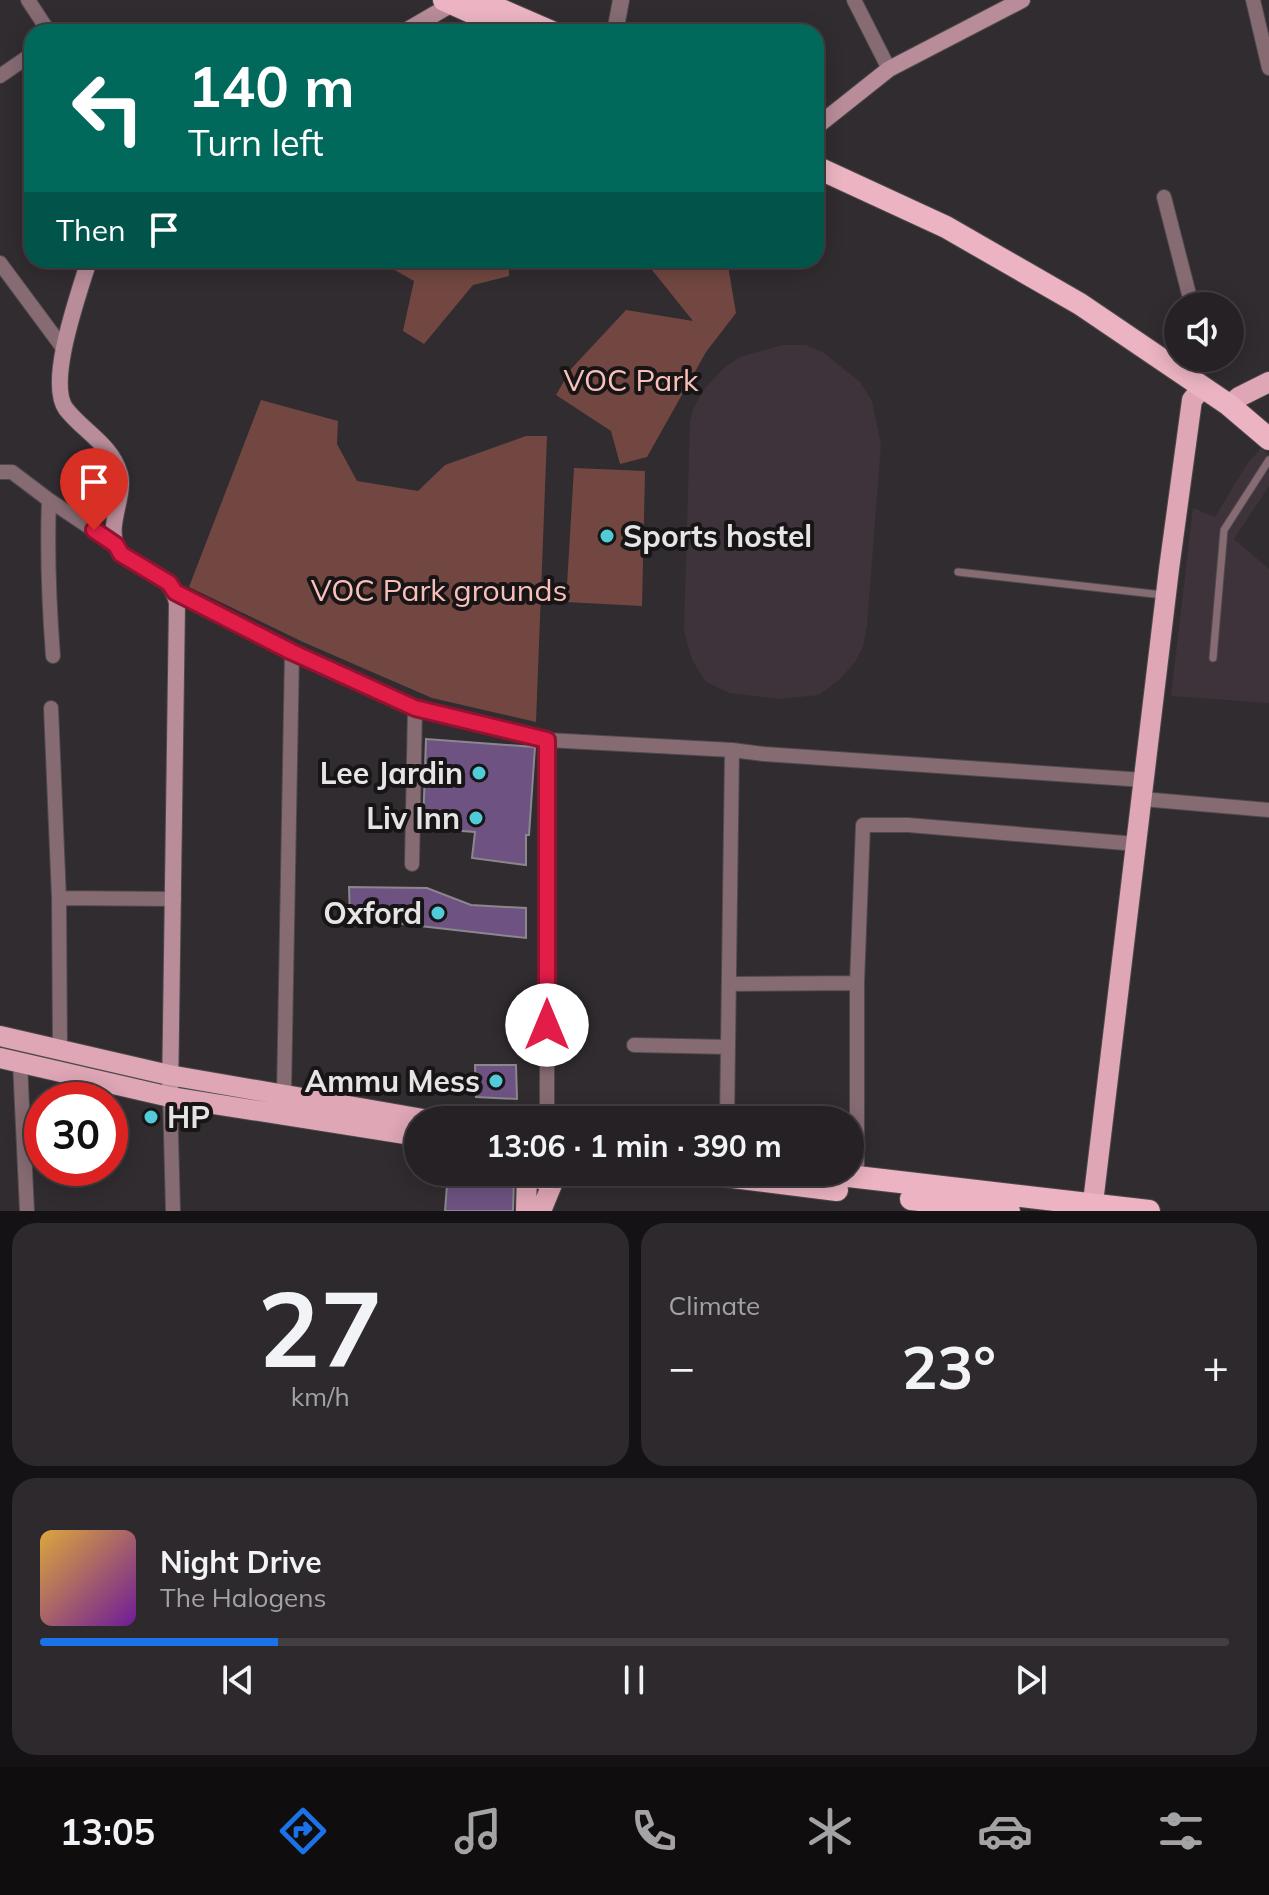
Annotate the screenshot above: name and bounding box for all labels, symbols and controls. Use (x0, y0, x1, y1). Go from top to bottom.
text: 140 m (188, 51, 355, 121)
icon: left (56, 56, 160, 160)
text: Turn left (188, 120, 324, 165)
icon: arrive (142, 208, 186, 252)
text: Then (56, 211, 126, 249)
map controls (1164, 292, 1244, 372)
button: sound (1164, 292, 1244, 372)
park label: VOC Park (563, 361, 699, 399)
pin (60, 448, 128, 530)
icon: arrive (72, 460, 116, 504)
place label: Sports hostel (623, 517, 812, 555)
marker: Sports hostel (598, 527, 616, 545)
park label: VOC Park grounds (311, 571, 567, 609)
place label: Lee Jardin (320, 754, 463, 792)
marker: Lee Jardin (470, 764, 488, 782)
place label: Liv Inn (366, 799, 460, 837)
marker: Liv Inn (467, 809, 485, 827)
place label: Oxford (323, 894, 422, 932)
marker: Oxford (429, 904, 447, 922)
position arrow (505, 983, 589, 1067)
place label: Ammu Mess (305, 1062, 480, 1100)
marker: Ammu Mess (487, 1072, 505, 1090)
speed limit sign: 30 (24, 1082, 128, 1186)
place label: HP (167, 1098, 210, 1136)
marker: HP (142, 1108, 160, 1126)
text: 13:06 · 1 min · 390 m (486, 1127, 782, 1165)
text: 27 (258, 1262, 383, 1393)
text: Climate (669, 1289, 760, 1322)
text: 23° (901, 1329, 996, 1404)
text: − (669, 1339, 695, 1394)
text: + (1203, 1339, 1229, 1394)
text: km/h (291, 1380, 350, 1413)
text: Night Drive (160, 1543, 322, 1581)
text: The Halogens (160, 1581, 326, 1614)
icon: previous (216, 1658, 260, 1702)
icon: pause (612, 1658, 656, 1702)
icon: next (1009, 1658, 1053, 1702)
icon: directions (275, 1803, 331, 1859)
icon: music (450, 1803, 506, 1859)
icon: phone (626, 1803, 682, 1859)
icon: climate (802, 1803, 858, 1859)
icon: car (977, 1803, 1033, 1859)
icon: filters (1153, 1803, 1209, 1859)
text: 13:05 (60, 1809, 155, 1854)

